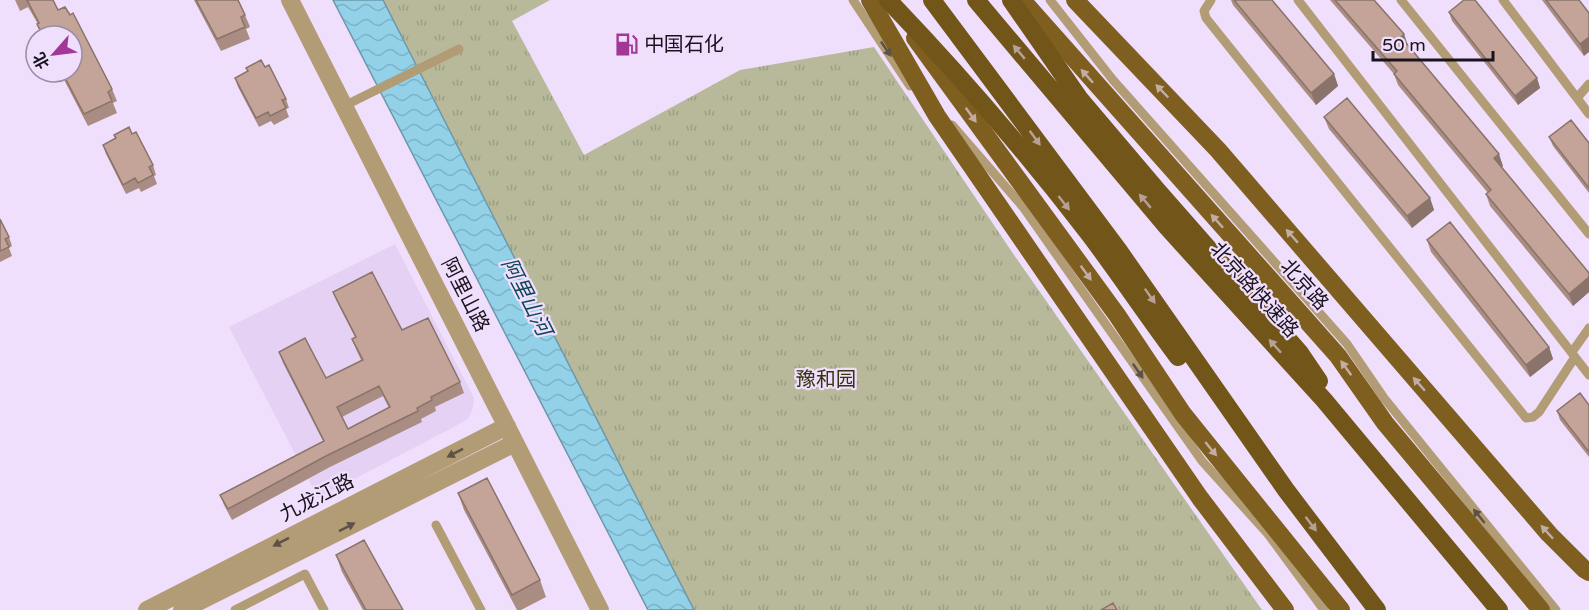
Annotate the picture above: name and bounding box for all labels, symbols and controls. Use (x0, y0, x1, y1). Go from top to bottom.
north arrow (24, 24, 84, 84)
scale bar (1373, 24, 1493, 62)
fuel station icon: 中国石化 (613, 32, 639, 58)
place label: 中国石化 (644, 33, 724, 57)
text: 50 m (1382, 34, 1426, 56)
one-way arrow (880, 40, 891, 57)
one-way arrow (1013, 45, 1026, 60)
text: 北 (29, 49, 54, 72)
one-way arrow (1080, 68, 1094, 83)
one-way arrow (1155, 84, 1169, 99)
one-way arrow (965, 107, 978, 123)
one-way arrow (1029, 130, 1042, 146)
one-way arrow (1138, 193, 1151, 209)
one-way arrow (1058, 195, 1070, 210)
one-way arrow (1211, 214, 1224, 229)
one-way arrow (1286, 229, 1299, 244)
street label: 北京路快速路 (1205, 237, 1303, 343)
street label: 阿里山路 (436, 254, 494, 336)
water label: 阿里山河 (496, 254, 558, 344)
street label: 北京路 (1275, 255, 1333, 315)
one-way arrow (1080, 265, 1092, 280)
one-way arrow (1144, 287, 1156, 303)
one-way arrow (1269, 339, 1282, 354)
one-way arrow (1340, 360, 1352, 376)
one-way arrow (1132, 362, 1144, 378)
park label: 豫和园 (796, 368, 856, 392)
one-way arrow (1413, 376, 1426, 392)
one-way arrow (1205, 441, 1218, 457)
one-way arrow (446, 448, 463, 458)
street label: 九龙江路 (276, 469, 358, 527)
one-way arrow (1473, 508, 1486, 524)
one-way arrow (1305, 515, 1317, 531)
one-way arrow (338, 523, 356, 533)
one-way arrow (1540, 524, 1554, 539)
one-way arrow (272, 536, 290, 546)

